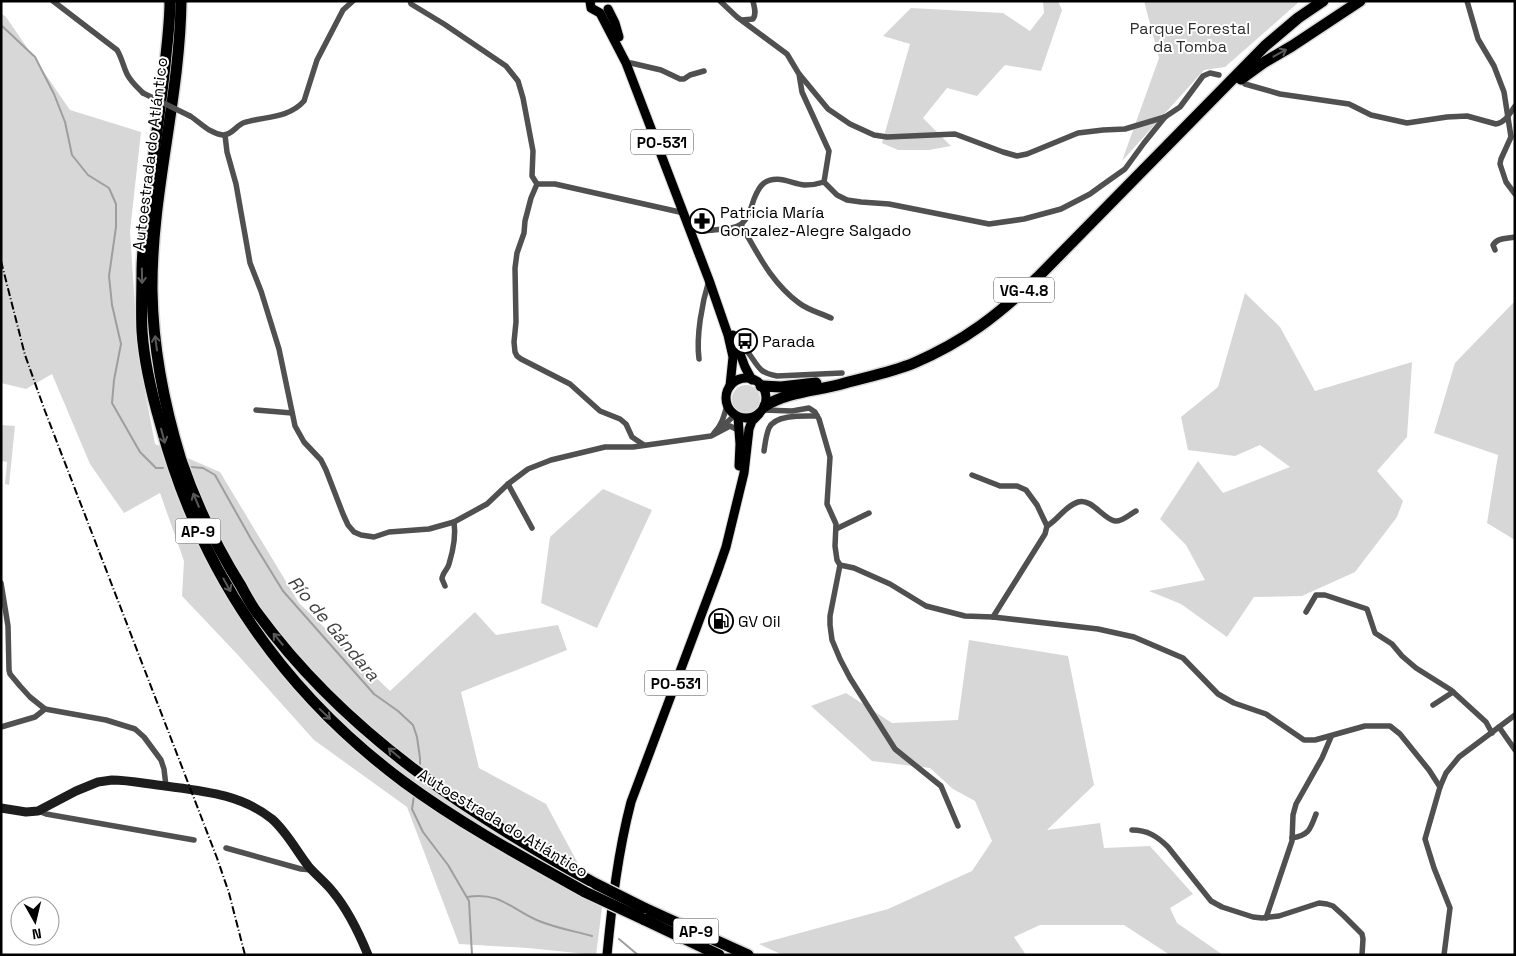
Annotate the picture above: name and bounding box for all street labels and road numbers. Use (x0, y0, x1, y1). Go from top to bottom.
street label: Autoestrada do Atlántico (128, 56, 172, 252)
road number: PO-531 (631, 130, 693, 154)
road number: VG-4.8 (994, 278, 1054, 302)
road number: AP-9 (176, 518, 220, 544)
road number: PO-531 (645, 670, 707, 696)
street label: Autoestrada do Atlántico (414, 764, 592, 882)
road number: AP-9 (674, 918, 718, 944)

